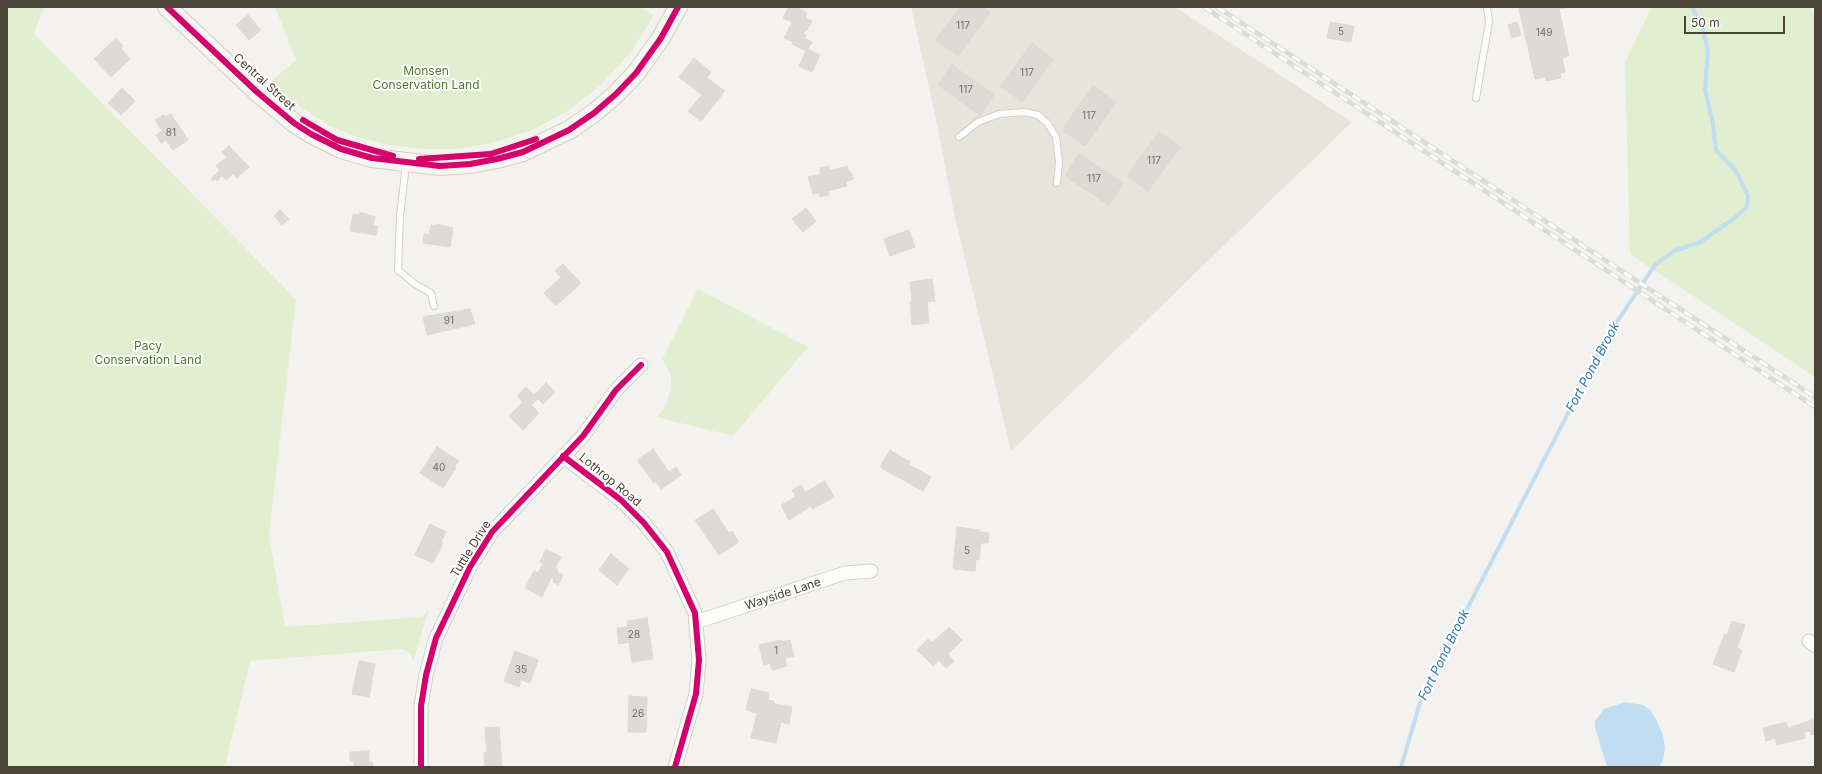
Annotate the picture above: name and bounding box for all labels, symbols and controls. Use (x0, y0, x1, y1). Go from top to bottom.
scale bar (1686, 8, 1787, 34)
text: 50 m (1691, 15, 1720, 30)
house number: 117 (956, 20, 970, 32)
house number: 5 (1338, 26, 1344, 38)
house number: 149 (1536, 27, 1552, 39)
street label: Central Street (230, 50, 298, 114)
park label: Monsen Conservation Land (373, 64, 479, 92)
house number: 117 (1020, 67, 1034, 79)
house number: 117 (959, 84, 973, 96)
house number: 117 (1082, 110, 1096, 122)
house number: 81 (166, 127, 176, 139)
house number: 117 (1147, 155, 1161, 167)
house number: 117 (1087, 173, 1101, 185)
house number: 91 (444, 315, 454, 327)
water label: Fort Pond Brook (1563, 320, 1623, 414)
park label: Pacy Conservation Land (95, 339, 201, 367)
street label: Lothrop Road (576, 450, 644, 510)
house number: 40 (433, 462, 445, 474)
street label: Tuttle Drive (448, 518, 494, 580)
house number: 5 (964, 545, 970, 557)
street label: Wayside Lane (743, 575, 823, 613)
water label: Fort Pond Brook (1415, 607, 1473, 703)
house number: 28 (628, 629, 640, 641)
house number: 1 (774, 645, 778, 657)
house number: 35 (515, 664, 527, 676)
house number: 26 (632, 708, 644, 720)

